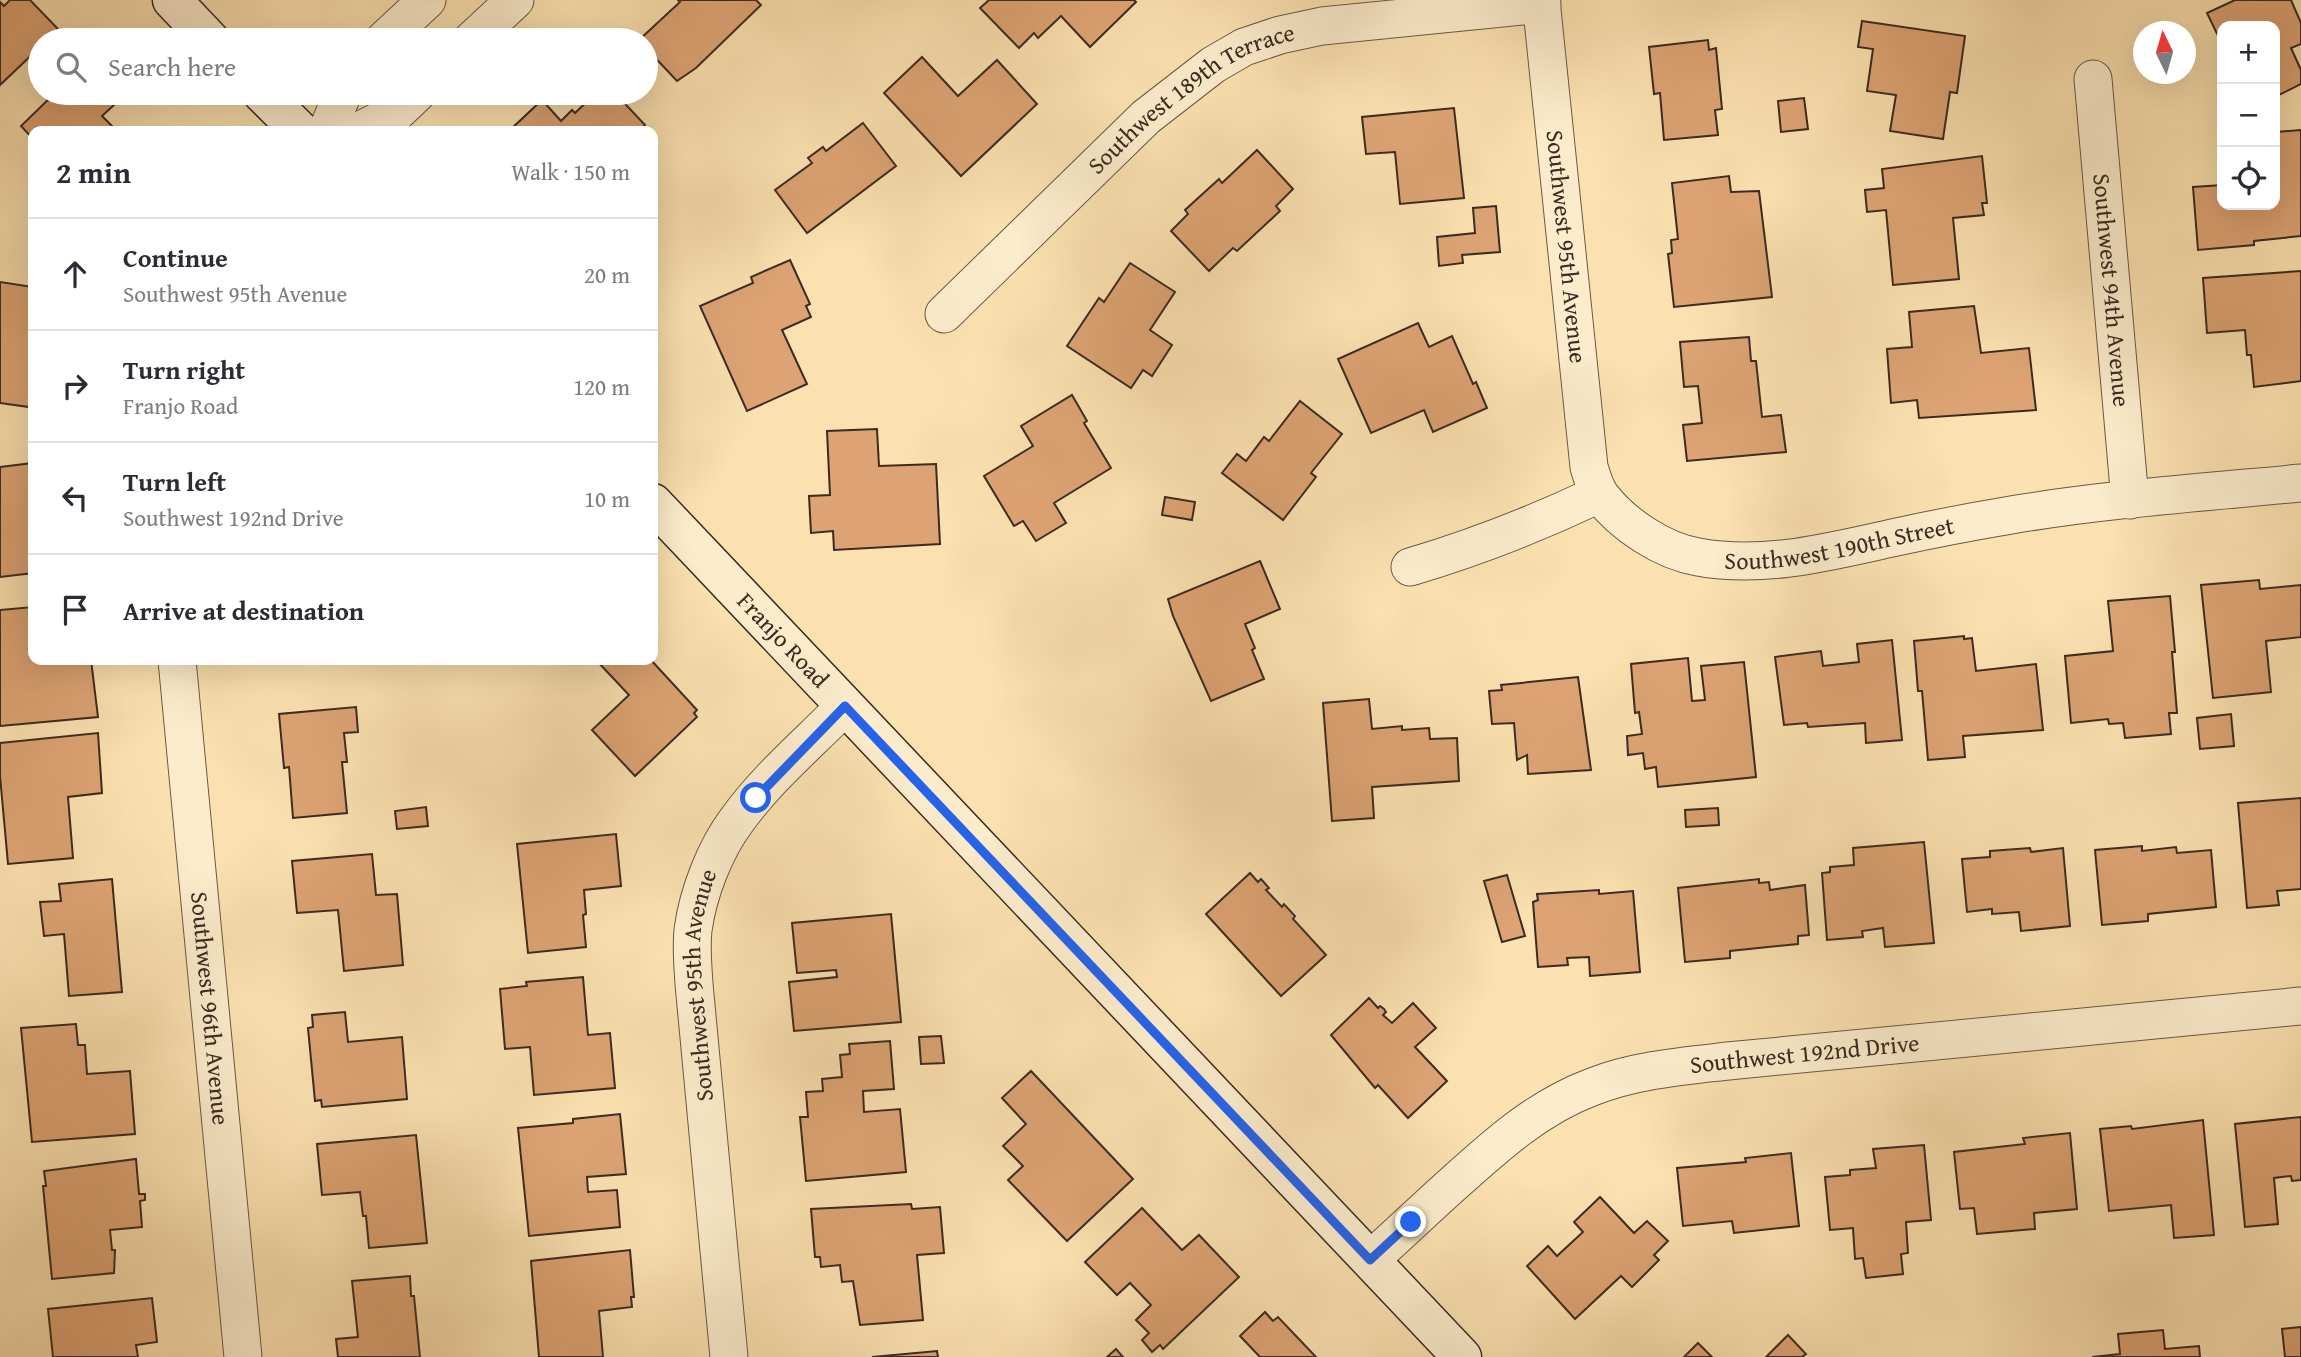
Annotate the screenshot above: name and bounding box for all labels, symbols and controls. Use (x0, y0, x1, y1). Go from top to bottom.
street label: Southwest 189th Terrace (1079, 14, 1298, 182)
north arrow (2133, 21, 2196, 84)
map controls (2217, 21, 2280, 210)
button: + (2217, 21, 2280, 84)
search box (28, 28, 658, 105)
text: Search here (108, 47, 236, 86)
icon: search (52, 48, 90, 86)
button: − (2217, 84, 2280, 147)
street label: Southwest 95th Avenue (1537, 128, 1596, 365)
button: locate (2217, 147, 2280, 210)
text: 2 min (56, 150, 131, 194)
text: Walk · 150 m (511, 155, 630, 188)
street label: Southwest 94th Avenue (2084, 172, 2140, 408)
text: Continue (123, 238, 228, 277)
icon: ahead (56, 255, 94, 293)
text: 20 m (584, 258, 630, 291)
text: Southwest 95th Avenue (123, 277, 347, 310)
text: Turn right (123, 350, 245, 389)
icon: right (56, 367, 94, 405)
text: 120 m (573, 370, 630, 403)
text: Franjo Road (123, 389, 238, 422)
text: Turn left (123, 462, 226, 501)
icon: left (56, 479, 94, 517)
text: 10 m (584, 482, 630, 515)
text: Southwest 192nd Drive (123, 501, 344, 534)
street label: Southwest 190th Street (1724, 508, 1958, 578)
street label: Franjo Road (729, 584, 838, 696)
icon: arrive (56, 591, 94, 629)
text: Arrive at destination (123, 591, 364, 630)
route start (740, 782, 771, 813)
street label: Southwest 95th Avenue (674, 864, 725, 1103)
street label: Southwest 96th Avenue (182, 890, 239, 1127)
street label: Southwest 192nd Drive (1688, 1025, 1921, 1082)
route end (1395, 1206, 1426, 1237)

